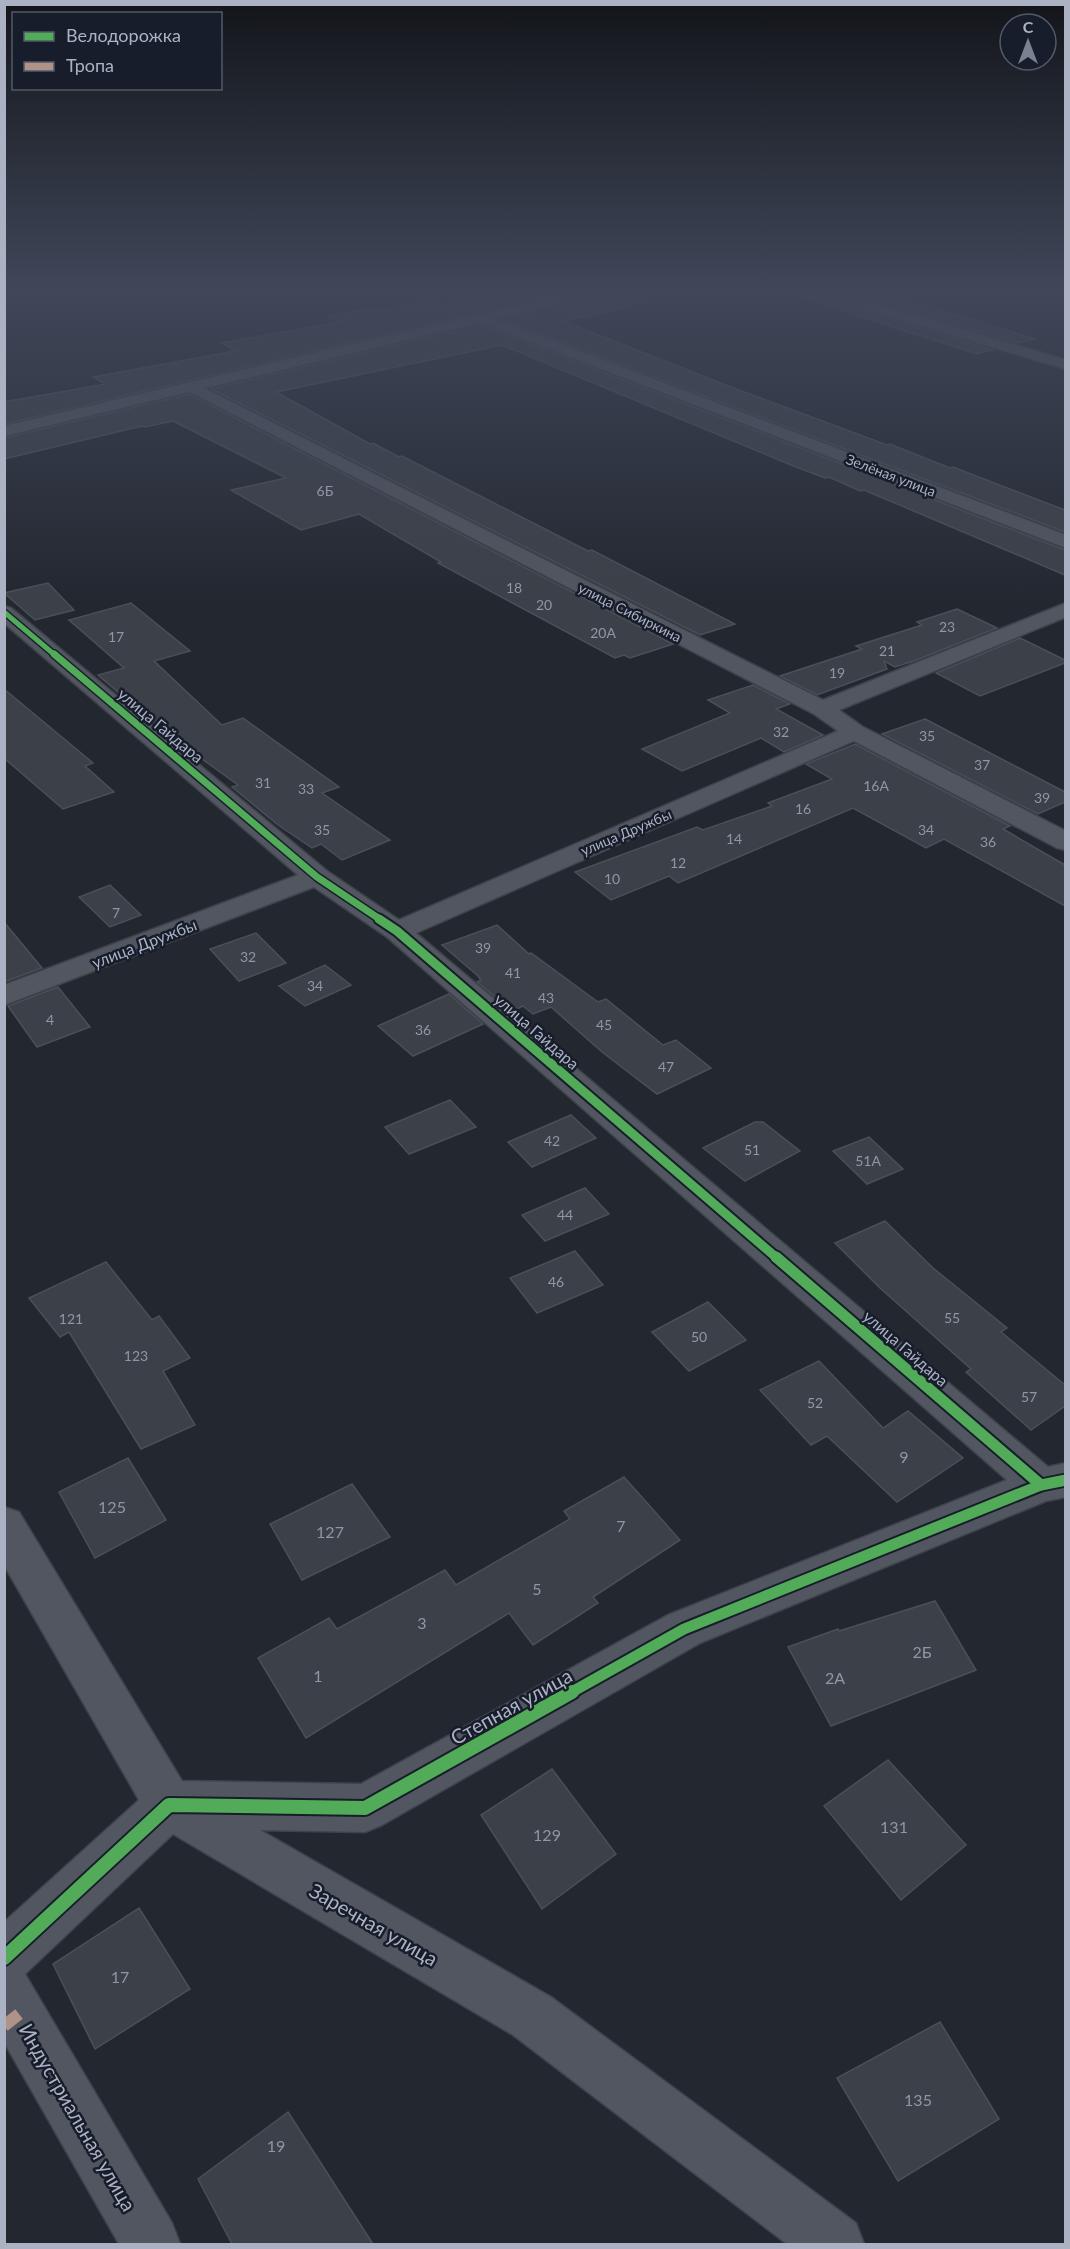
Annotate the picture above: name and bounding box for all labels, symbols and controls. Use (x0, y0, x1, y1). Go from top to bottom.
legend (12, 12, 222, 90)
north arrow (998, 12, 1058, 72)
text: С (1023, 17, 1034, 36)
text: Велодорожка (66, 24, 181, 46)
text: Тропа (66, 54, 114, 76)
street label: Зелёная улица (844, 450, 938, 500)
house number: 6Б (317, 482, 334, 499)
house number: 18 (506, 579, 522, 596)
street label: улица Сибиркина (576, 579, 684, 645)
house number: 20 (536, 596, 552, 613)
house number: 23 (939, 618, 955, 635)
house number: 20А (590, 624, 616, 641)
house number: 17 (108, 628, 124, 645)
house number: 21 (879, 642, 895, 659)
house number: 19 (829, 664, 845, 681)
street label: улица Гайдара (114, 684, 208, 766)
house number: 32 (773, 723, 789, 740)
house number: 35 (919, 727, 935, 744)
house number: 37 (974, 756, 990, 773)
house number: 31 (255, 774, 271, 791)
house number: 16А (863, 777, 889, 794)
house number: 33 (298, 780, 314, 797)
house number: 39 (1034, 789, 1050, 806)
house number: 16 (795, 800, 811, 817)
street label: улица Дружбы (578, 805, 674, 859)
house number: 35 (314, 821, 330, 838)
house number: 34 (918, 821, 934, 838)
house number: 14 (726, 830, 742, 847)
house number: 36 (980, 833, 996, 850)
house number: 12 (670, 854, 686, 871)
house number: 10 (604, 870, 620, 887)
house number: 7 (112, 904, 120, 921)
street label: улица Дружбы (89, 914, 199, 972)
house number: 39 (475, 939, 491, 956)
house number: 32 (240, 948, 256, 965)
house number: 41 (505, 964, 521, 981)
house number: 34 (307, 977, 323, 994)
street label: улица Гайдара (491, 989, 583, 1073)
house number: 43 (538, 989, 554, 1006)
house number: 4 (46, 1011, 54, 1028)
house number: 45 (596, 1016, 612, 1033)
house number: 36 (415, 1021, 431, 1038)
house number: 47 (658, 1058, 674, 1075)
house number: 42 (544, 1132, 560, 1149)
house number: 51 (744, 1141, 760, 1158)
house number: 51А (855, 1152, 881, 1169)
house number: 44 (557, 1206, 573, 1223)
house number: 46 (548, 1273, 564, 1290)
street label: улица Гайдара (860, 1306, 952, 1390)
house number: 55 (944, 1309, 960, 1326)
house number: 121 (59, 1310, 83, 1327)
house number: 50 (691, 1328, 707, 1345)
house number: 123 (124, 1347, 148, 1364)
house number: 57 (1021, 1388, 1037, 1405)
house number: 52 (807, 1394, 823, 1411)
house number: 9 (899, 1447, 909, 1466)
house number: 125 (98, 1497, 126, 1516)
house number: 7 (616, 1516, 626, 1535)
house number: 127 (316, 1522, 344, 1541)
house number: 5 (532, 1579, 542, 1598)
house number: 3 (417, 1613, 427, 1632)
house number: 2Б (912, 1642, 932, 1661)
street label: Степная улица (446, 1663, 576, 1749)
house number: 1 (313, 1666, 323, 1685)
house number: 2А (825, 1668, 845, 1687)
house number: 131 (880, 1817, 908, 1836)
house number: 129 (533, 1825, 561, 1844)
street label: Заречная улица (306, 1878, 442, 1970)
house number: 17 (111, 1967, 129, 1986)
street label: Индустриальная улица (14, 2019, 142, 2215)
house number: 135 (904, 2090, 932, 2109)
house number: 19 (267, 2136, 285, 2155)

